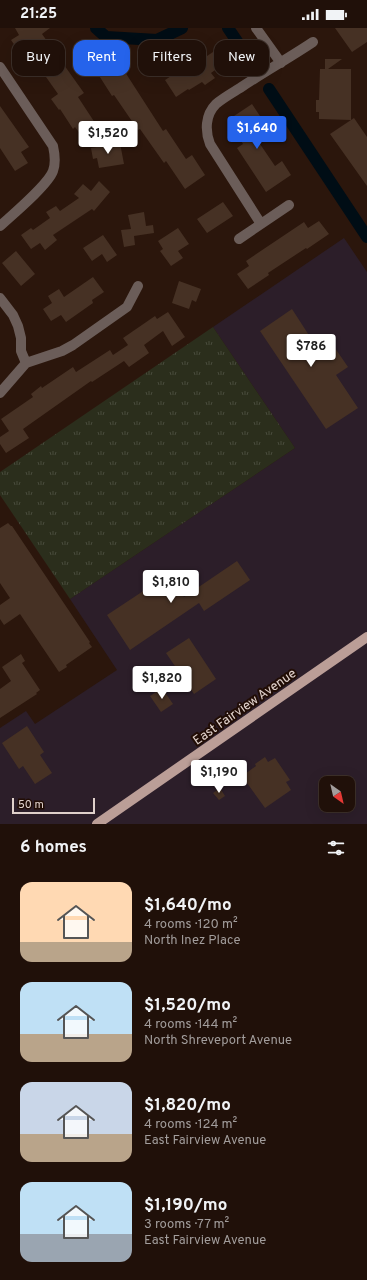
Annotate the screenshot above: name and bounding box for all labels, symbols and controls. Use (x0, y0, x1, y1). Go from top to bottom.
text: 21:25 (20, 5, 57, 24)
chip: Buy (12, 40, 65, 76)
chip: Rent (73, 40, 130, 76)
chip: Filters (138, 40, 206, 76)
chip: New (214, 40, 269, 76)
pin: $1,640 (224, 116, 290, 150)
pin: $1,520 (75, 121, 141, 155)
text: $1,640 (236, 121, 278, 137)
text: $1,520 (88, 126, 128, 142)
pin: $786 (287, 334, 335, 368)
text: $786 (296, 339, 326, 355)
pin: $1,810 (138, 570, 204, 604)
text: $1,810 (152, 575, 190, 591)
pin: $1,820 (129, 666, 195, 700)
street label: East Fairview Avenue (191, 666, 300, 749)
text: $1,820 (142, 671, 182, 687)
pin: $1,190 (186, 760, 252, 794)
text: $1,190 (200, 765, 238, 781)
north arrow (319, 776, 355, 812)
map controls (319, 776, 355, 812)
scale bar (12, 796, 95, 815)
text: 50 m (18, 798, 44, 812)
text: 6 homes (20, 837, 87, 859)
icon: filters (325, 837, 347, 859)
text: $1,640/mo (144, 895, 232, 917)
icon: home (52, 898, 100, 946)
text: 4 rooms · 120 m² (144, 917, 238, 933)
text: North Inez Place (144, 933, 241, 949)
text: $1,520/mo (144, 995, 231, 1017)
icon: home (52, 998, 100, 1046)
text: 4 rooms · 144 m² (144, 1017, 237, 1033)
text: North Shreveport Avenue (144, 1033, 292, 1049)
text: $1,820/mo (144, 1095, 231, 1117)
icon: home (52, 1098, 100, 1146)
text: 4 rooms · 124 m² (144, 1117, 237, 1133)
text: East Fairview Avenue (144, 1133, 266, 1149)
text: $1,190/mo (144, 1195, 227, 1217)
icon: home (52, 1198, 100, 1246)
text: 3 rooms · 77 m² (144, 1217, 229, 1233)
text: East Fairview Avenue (144, 1233, 266, 1249)

